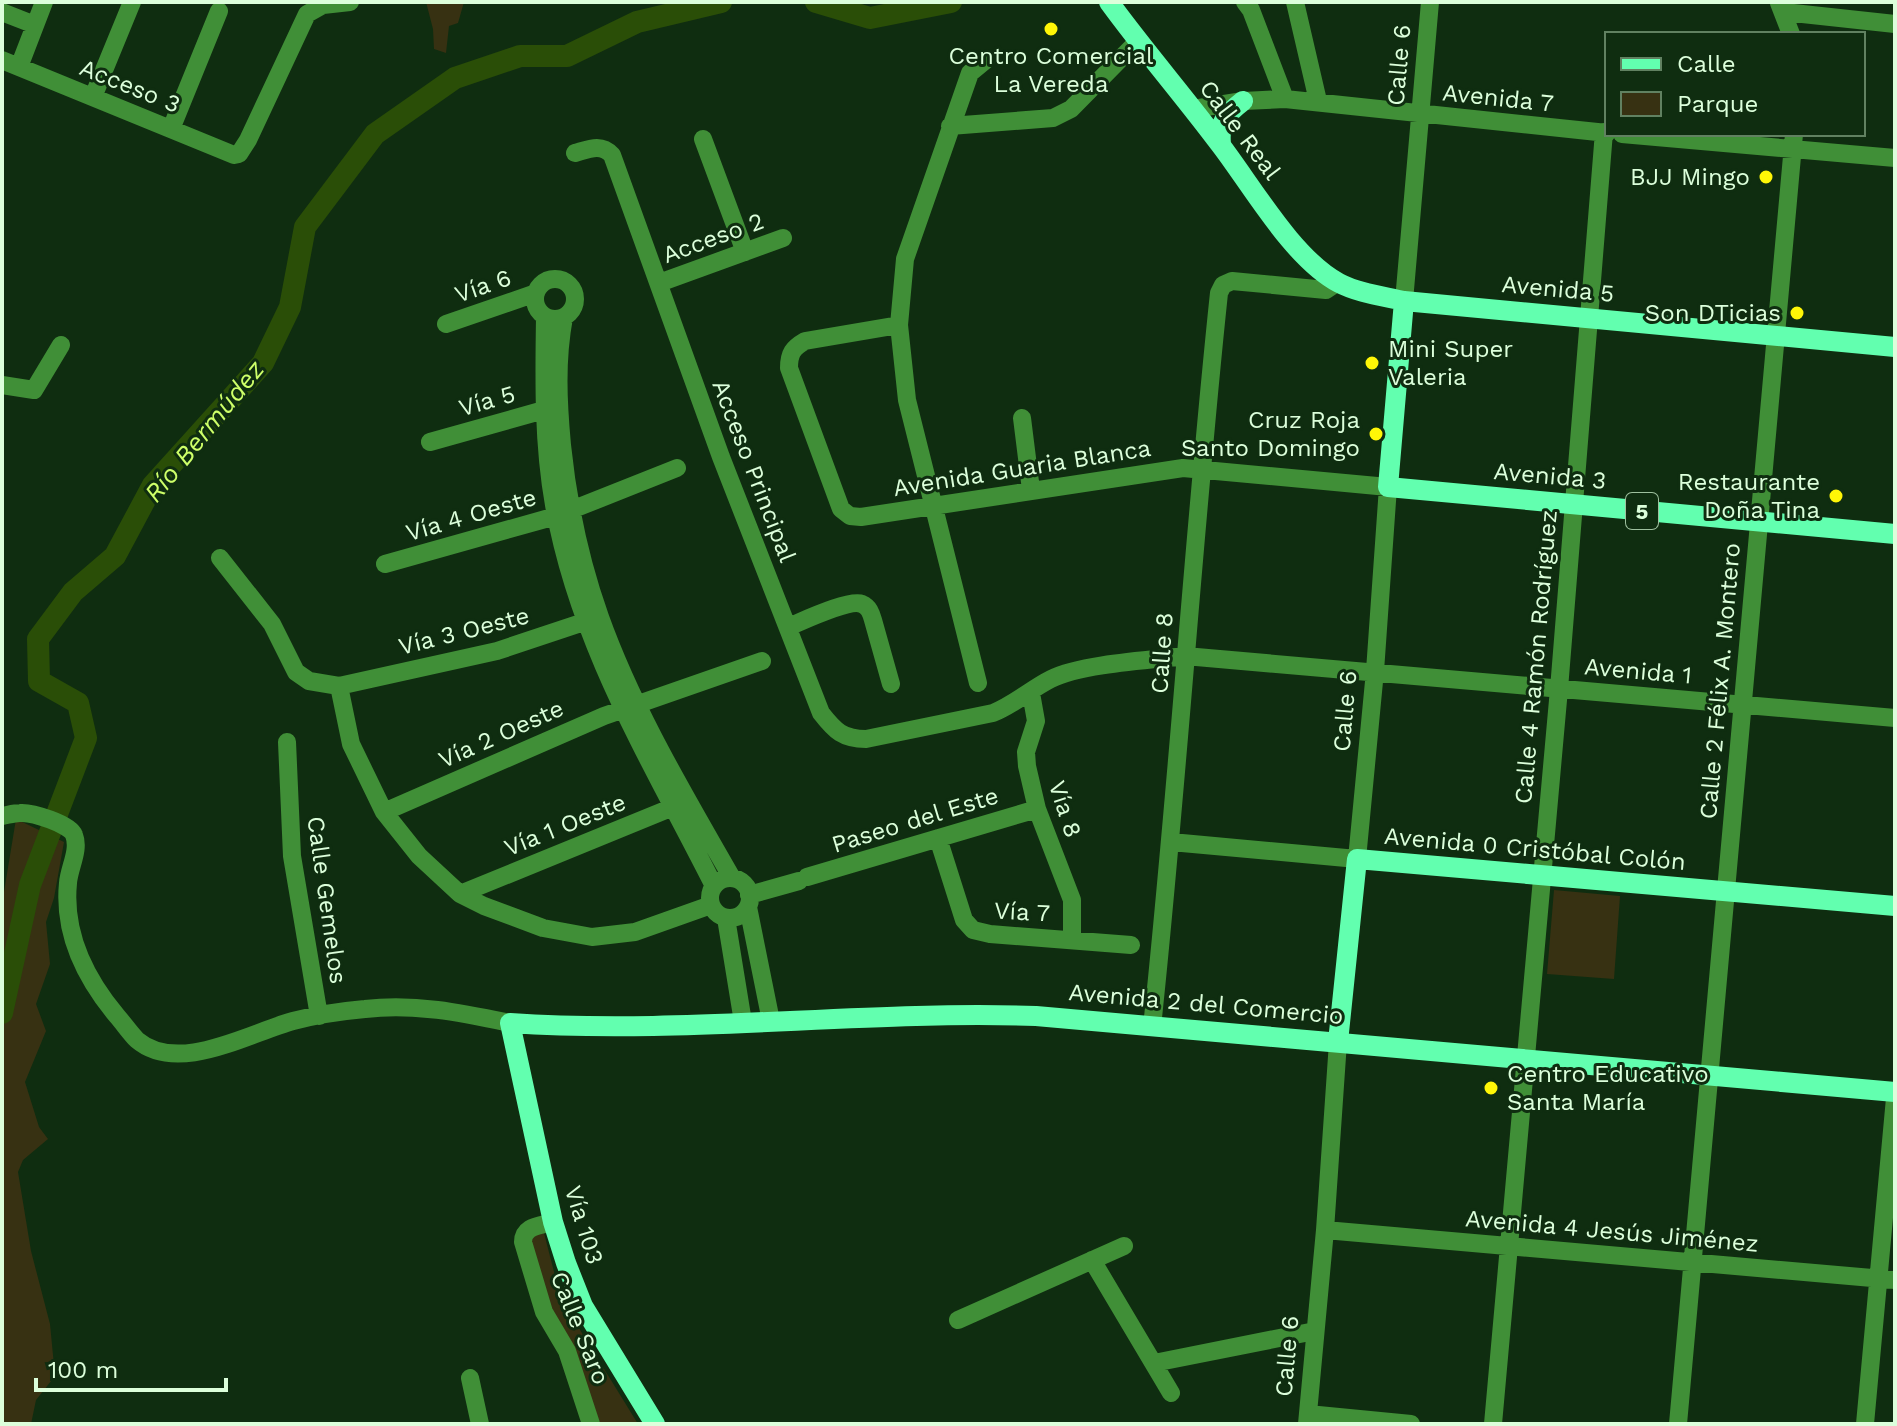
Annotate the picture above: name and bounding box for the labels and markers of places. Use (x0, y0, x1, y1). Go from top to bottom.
marker: Centro Comercial La Vereda (1042, 20, 1060, 38)
place label: Centro Comercial La Vereda (949, 42, 1154, 98)
place label: BJJ Mingo (1630, 163, 1750, 191)
marker: BJJ Mingo (1757, 168, 1775, 186)
place label: Son DTicias (1645, 299, 1781, 327)
marker: Son DTicias (1788, 304, 1806, 322)
place label: Mini Super Valeria (1388, 335, 1513, 391)
marker: Mini Super Valeria (1363, 354, 1381, 372)
place label: Cruz Roja Santo Domingo (1181, 406, 1360, 462)
marker: Cruz Roja Santo Domingo (1367, 425, 1385, 443)
place label: Restaurante Doña Tina (1678, 468, 1820, 524)
marker: Restaurante Doña Tina (1827, 487, 1845, 505)
place label: Centro Educativo Santa María (1507, 1060, 1709, 1116)
marker: Centro Educativo Santa María (1482, 1079, 1500, 1097)

